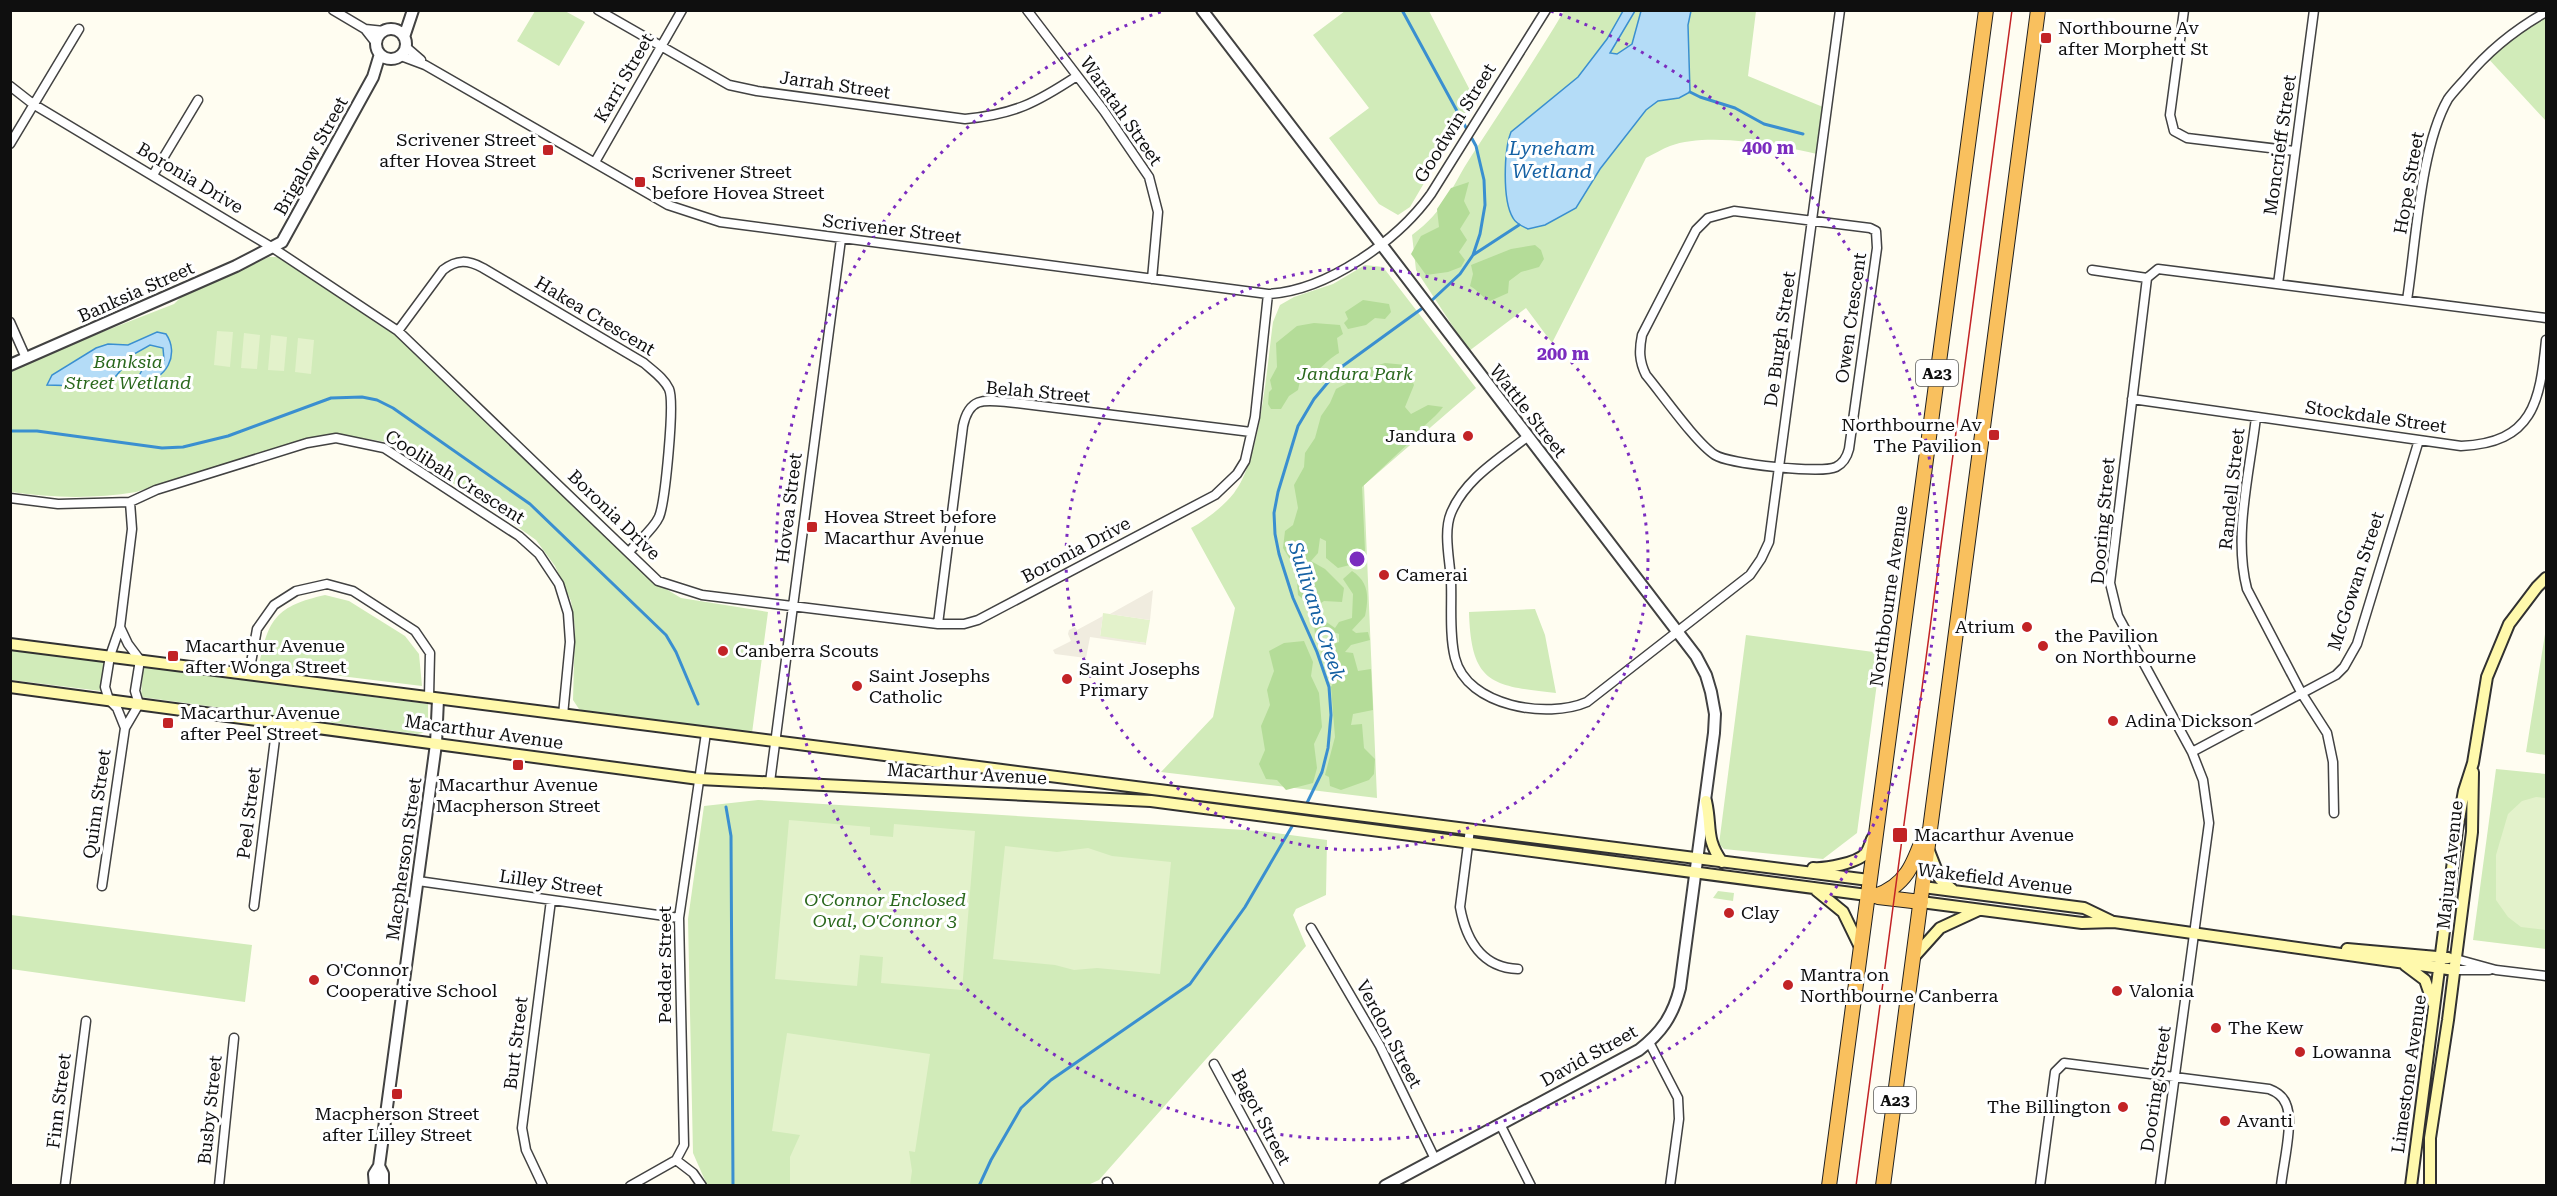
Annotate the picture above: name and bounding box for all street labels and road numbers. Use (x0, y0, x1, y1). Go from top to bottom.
street label: Karri Street (590, 29, 658, 126)
street label: Waratah Street (1076, 52, 1167, 169)
street label: Goodwin Street (1410, 59, 1500, 186)
street label: Jarrah Street (778, 66, 892, 103)
street label: Moncrieff Street (2259, 73, 2300, 217)
street label: Brigalow Street (269, 93, 352, 219)
street label: Hope Street (2389, 130, 2428, 236)
street label: Boronia Drive (133, 138, 247, 218)
street label: Scrivener Street (821, 210, 963, 247)
street label: Owen Crescent (1831, 251, 1870, 385)
street label: Banksia Street (75, 257, 197, 326)
street label: De Burgh Street (1760, 270, 1799, 408)
street label: Hakea Crescent (531, 271, 659, 360)
street label: Wattle Street (1486, 360, 1571, 462)
road number: A23 (1916, 360, 1958, 386)
street label: Belah Street (985, 376, 1092, 407)
street label: Stockdale Street (2304, 396, 2448, 437)
street label: Coolibah Crescent (382, 425, 529, 528)
street label: Randell Street (2215, 427, 2248, 551)
street label: Hovea Street (771, 451, 806, 564)
street label: Dooring Street (2086, 456, 2119, 585)
street label: Boronia Drive (564, 465, 665, 564)
street label: Northbourne Avenue (1865, 504, 1912, 688)
street label: McGowan Street (2323, 509, 2388, 653)
street label: Boronia Drive (1018, 512, 1134, 587)
street label: Macarthur Avenue (403, 710, 565, 753)
street label: Quinn Street (78, 747, 115, 860)
street label: Macarthur Avenue (887, 759, 1048, 788)
street label: Peel Street (232, 765, 265, 860)
street label: Macpherson Street (382, 776, 425, 942)
street label: Majura Avenue (2432, 799, 2467, 930)
street label: Wakefield Avenue (1916, 859, 2074, 898)
street label: Lilley Street (498, 865, 605, 900)
street label: Pedder Street (654, 906, 675, 1024)
street label: Verdon Street (1352, 976, 1427, 1092)
street label: Limestone Avenue (2387, 993, 2430, 1155)
street label: Burt Street (499, 995, 532, 1091)
street label: David Street (1537, 1020, 1641, 1091)
street label: Dooring Street (2136, 1024, 2175, 1153)
street label: Finn Street (42, 1052, 75, 1150)
street label: Busby Street (193, 1054, 226, 1166)
street label: Bagot Street (1227, 1065, 1296, 1168)
road number: A23 (1874, 1087, 1916, 1113)

